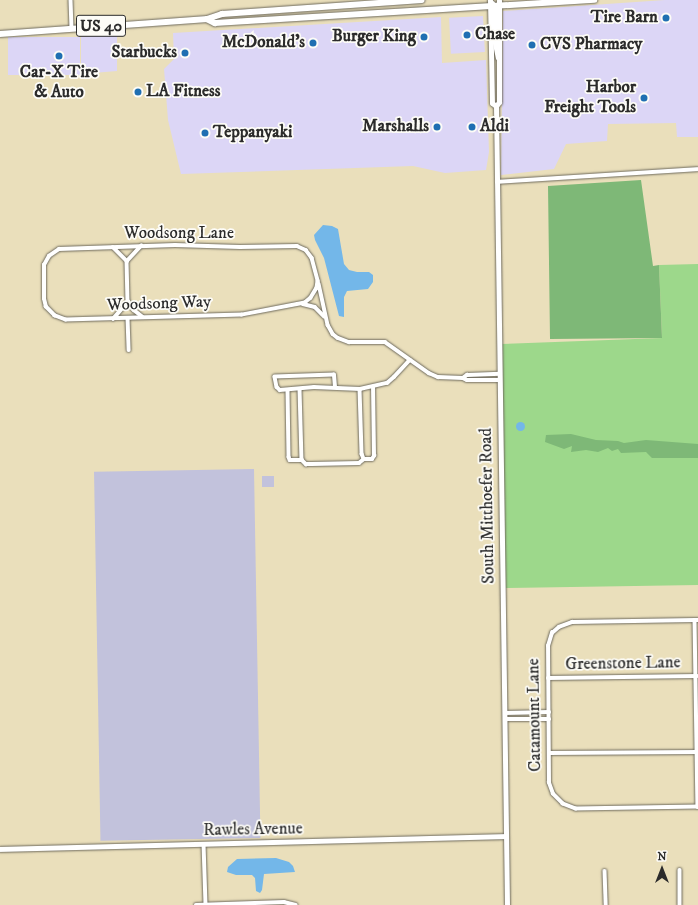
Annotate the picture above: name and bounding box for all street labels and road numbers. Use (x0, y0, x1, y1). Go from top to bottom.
road number: US 40 (75, 12, 127, 40)
street label: Woodsong Lane (124, 224, 234, 244)
street label: Woodsong Way (107, 292, 211, 316)
street label: South Mitthoefer Road (476, 428, 500, 584)
street label: Greenstone Lane (565, 653, 681, 675)
street label: Catamount Lane (524, 658, 546, 772)
street label: Rawles Avenue (203, 819, 303, 841)

